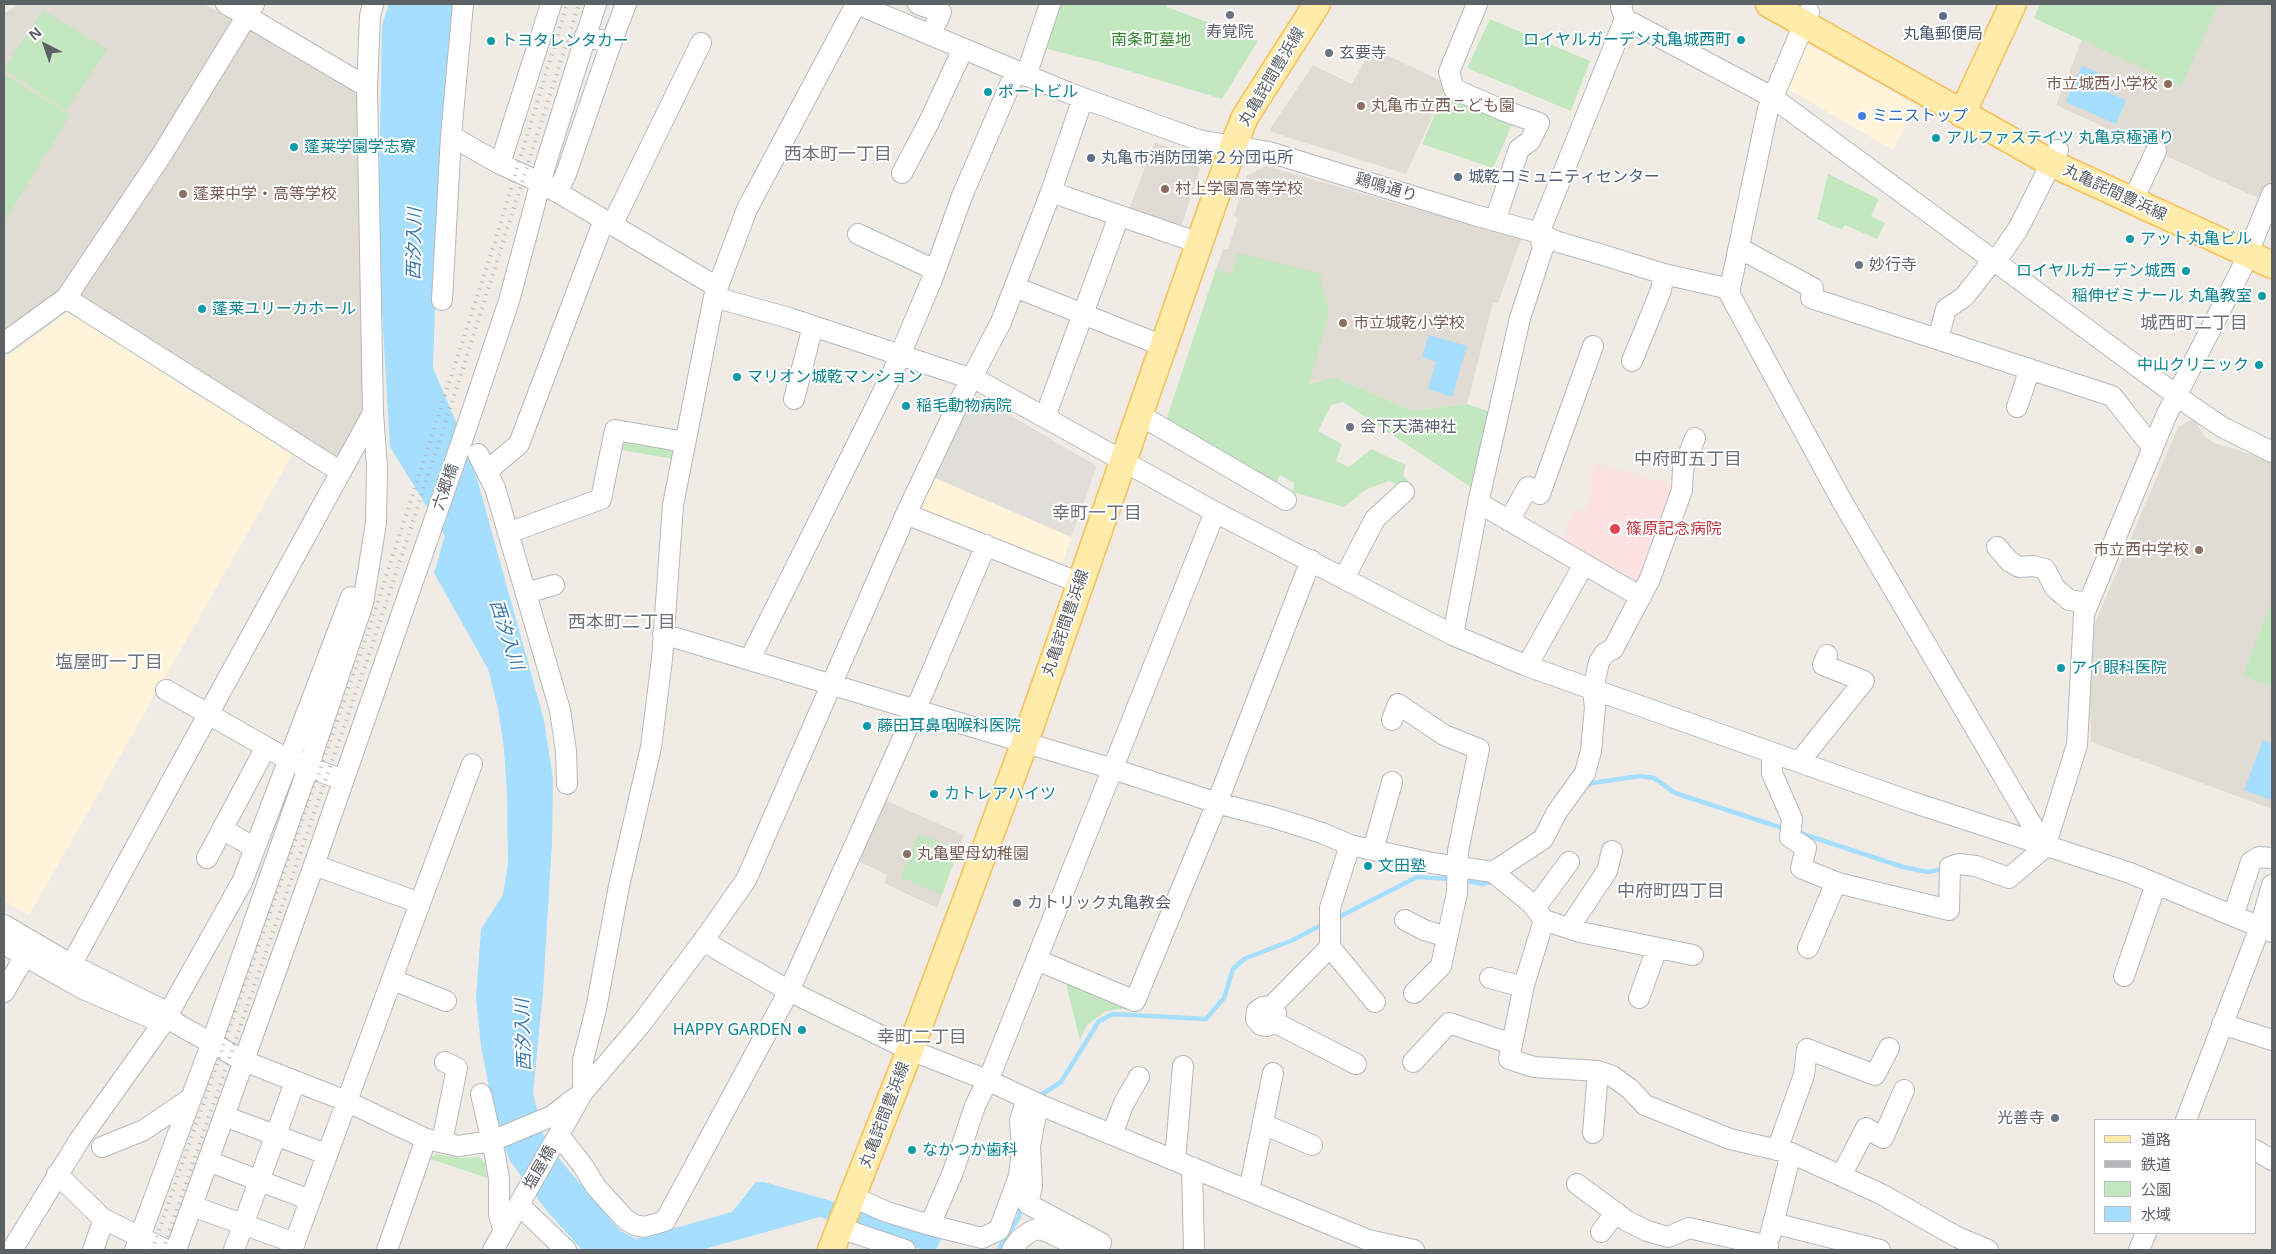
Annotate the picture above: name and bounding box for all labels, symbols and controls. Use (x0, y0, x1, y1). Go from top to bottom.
marker: 寿覚院 (1224, 9, 1236, 21)
marker: 丸亀郵便局 (1937, 10, 1949, 22)
north arrow (20, 20, 70, 70)
text: N (24, 22, 45, 44)
place label: 寿覚院 (1206, 22, 1254, 42)
street label: 丸亀詫間豊浜線 (1235, 24, 1309, 130)
place label: 丸亀郵便局 (1903, 24, 1983, 44)
park label: 南条町墓地 (1111, 30, 1191, 50)
place label: ロイヤルガーデン丸亀城西町 (1523, 30, 1731, 50)
place label: トヨタレンタカー (501, 31, 629, 51)
marker: ロイヤルガーデン丸亀城西町 (1735, 34, 1747, 46)
marker: トヨタレンタカー (485, 35, 497, 47)
place label: 玄要寺 (1339, 43, 1387, 63)
marker: 玄要寺 (1323, 47, 1335, 59)
place label: 市立城西小学校 (2046, 74, 2158, 94)
marker: 市立城西小学校 (2162, 78, 2174, 90)
place label: ポートビル (998, 82, 1078, 102)
marker: ポートビル (982, 86, 994, 98)
place label: 丸亀市立西こども園 (1371, 96, 1515, 116)
marker: 丸亀市立西こども園 (1355, 100, 1367, 112)
place label: ミニストップ (1872, 106, 1968, 126)
marker: ミニストップ (1856, 110, 1868, 122)
place label: アルファステイツ 丸亀京極通り (1946, 128, 2174, 148)
marker: アルファステイツ 丸亀京極通り (1930, 132, 1942, 144)
place label: 蓬莱学園学志寮 (304, 137, 416, 157)
marker: 蓬莱学園学志寮 (288, 141, 300, 153)
district label: 西本町一丁目 (784, 144, 892, 166)
place label: 丸亀市消防団第２分団屯所 (1101, 148, 1293, 168)
marker: 丸亀市消防団第２分団屯所 (1085, 152, 1097, 164)
street label: 丸亀詫間豊浜線 (2060, 161, 2170, 225)
place label: 城乾コミュニティセンター (1468, 167, 1660, 187)
street label: 鶏鳴通り (1353, 169, 1419, 207)
marker: 城乾コミュニティセンター (1452, 171, 1464, 183)
place label: 村上学園高等学校 (1175, 179, 1303, 199)
marker: 村上学園高等学校 (1159, 183, 1171, 195)
place label: 蓬莱中学・高等学校 (193, 184, 337, 204)
marker: 蓬莱中学・高等学校 (177, 188, 189, 200)
water label: 西汐入川 (404, 208, 426, 280)
place label: アット丸亀ビル (2140, 229, 2252, 249)
marker: アット丸亀ビル (2124, 233, 2136, 245)
place label: 妙行寺 (1869, 255, 1917, 275)
marker: 妙行寺 (1853, 259, 1865, 271)
place label: ロイヤルガーデン城西 (2016, 261, 2176, 281)
marker: ロイヤルガーデン城西 (2180, 265, 2192, 277)
place label: 稲伸ゼミナール 丸亀教室 (2072, 286, 2252, 306)
marker: 稲伸ゼミナール 丸亀教室 (2256, 290, 2268, 302)
place label: 蓬莱ユリーカホール (212, 299, 356, 319)
marker: 蓬莱ユリーカホール (196, 303, 208, 315)
place label: 市立城乾小学校 (1353, 313, 1465, 333)
district label: 城西町二丁目 (2140, 313, 2248, 335)
marker: 市立城乾小学校 (1337, 317, 1349, 329)
place label: 中山クリニック (2137, 355, 2249, 375)
marker: 中山クリニック (2253, 359, 2265, 371)
place label: マリオン城乾マンション (747, 367, 923, 387)
marker: マリオン城乾マンション (731, 371, 743, 383)
place label: 稲毛動物病院 (916, 396, 1012, 416)
marker: 稲毛動物病院 (900, 400, 912, 412)
place label: 会下天満神社 (1360, 417, 1456, 437)
marker: 会下天満神社 (1344, 421, 1356, 433)
district label: 中府町五丁目 (1634, 449, 1742, 471)
street label: 六郷橋 (429, 461, 463, 513)
district label: 幸町一丁目 (1052, 503, 1142, 525)
place label: 篠原記念病院 (1626, 519, 1722, 539)
marker: 篠原記念病院 (1608, 522, 1622, 536)
place label: 市立西中学校 (2093, 540, 2189, 560)
marker: 市立西中学校 (2193, 544, 2205, 556)
street label: 丸亀詫間豊浜線 (1039, 567, 1093, 679)
water label: 西汐入川 (485, 597, 527, 673)
district label: 西本町二丁目 (568, 612, 676, 634)
district label: 塩屋町一丁目 (55, 652, 163, 674)
place label: アイ眼科医院 (2071, 658, 2167, 678)
marker: アイ眼科医院 (2055, 662, 2067, 674)
place label: 藤田耳鼻咽喉科医院 (877, 716, 1021, 736)
marker: 藤田耳鼻咽喉科医院 (861, 720, 873, 732)
place label: カトレアハイツ (944, 784, 1056, 804)
marker: カトレアハイツ (928, 788, 940, 800)
place label: 丸亀聖母幼稚園 (917, 844, 1029, 864)
marker: 丸亀聖母幼稚園 (901, 848, 913, 860)
place label: 文田塾 (1378, 856, 1426, 876)
marker: 文田塾 (1362, 860, 1374, 872)
district label: 中府町四丁目 (1617, 881, 1725, 903)
place label: カトリック丸亀教会 (1027, 893, 1171, 913)
marker: カトリック丸亀教会 (1011, 897, 1023, 909)
water label: 西汐入川 (512, 999, 536, 1071)
place label: HAPPY GARDEN (673, 1020, 792, 1040)
marker: HAPPY GARDEN (796, 1024, 808, 1036)
district label: 幸町二丁目 (877, 1027, 967, 1049)
street label: 丸亀詫間豊浜線 (856, 1059, 914, 1171)
place label: 光善寺 (1997, 1108, 2045, 1128)
marker: 光善寺 (2049, 1112, 2061, 1124)
legend (2094, 1119, 2256, 1234)
text: 道路 (2141, 1129, 2171, 1149)
place label: なかつか歯科 (922, 1140, 1018, 1160)
street label: 塩屋橋 (520, 1142, 560, 1194)
marker: なかつか歯科 (906, 1144, 918, 1156)
text: 鉄道 (2141, 1154, 2171, 1174)
text: 公園 (2141, 1179, 2171, 1199)
text: 水域 (2141, 1204, 2171, 1224)

